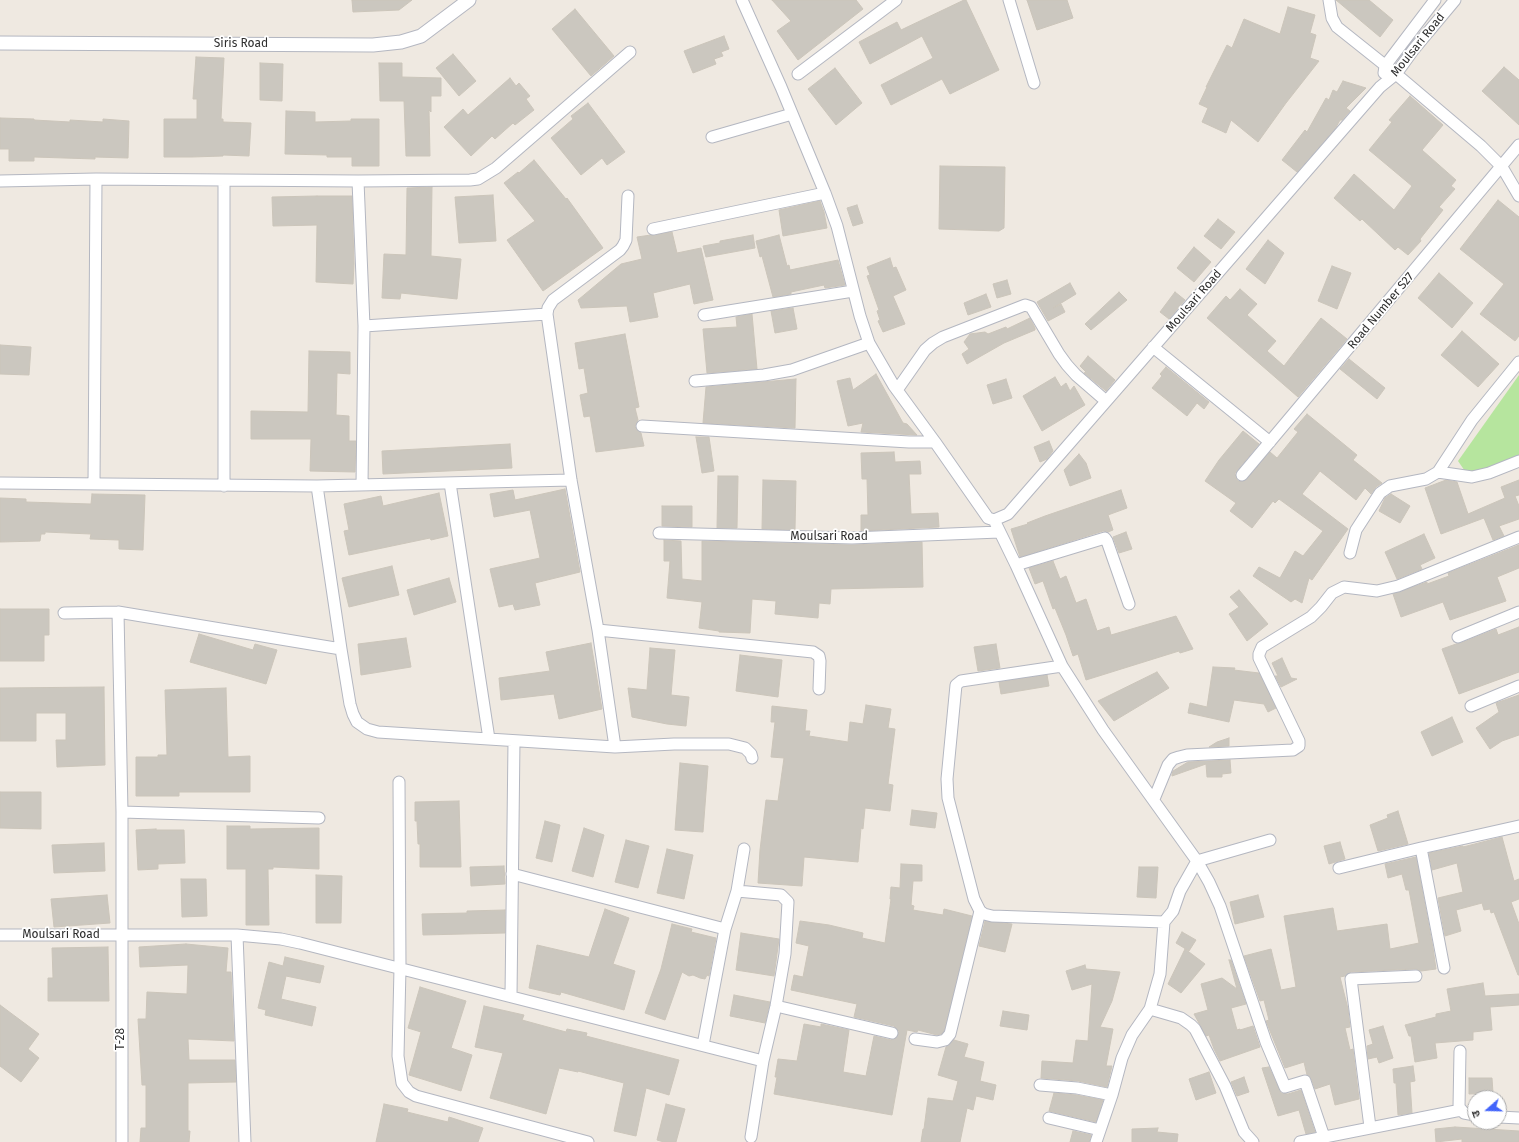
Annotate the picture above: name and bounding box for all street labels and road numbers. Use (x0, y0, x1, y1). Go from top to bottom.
street label: Moulsari Road (1388, 10, 1448, 80)
street label: Siris Road (214, 37, 268, 51)
street label: Moulsari Road (1163, 267, 1225, 335)
street label: Road Number S27 (1345, 270, 1417, 352)
street label: Moulsari Road (790, 530, 868, 544)
street label: Moulsari Road (22, 928, 100, 942)
street label: T-28 (114, 1028, 128, 1050)

